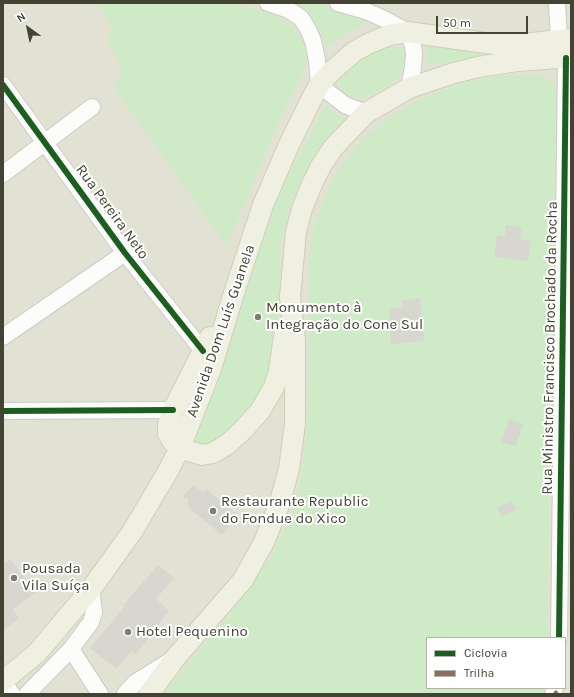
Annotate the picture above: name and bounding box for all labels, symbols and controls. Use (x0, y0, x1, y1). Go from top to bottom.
north arrow (8, 8, 48, 48)
scale bar (438, 8, 530, 34)
text: N (14, 10, 28, 25)
text: 50 m (443, 16, 471, 30)
street label: Rua Pereira Neto (72, 161, 152, 263)
street label: Rua Ministro Francisco Brochado da Rocha (538, 201, 562, 495)
street label: Avenida Dom Luís Guanela (183, 242, 259, 420)
place label: Monumento à Integração do Cone Sul (266, 299, 423, 334)
marker: Monumento à Integração do Cone Sul (253, 312, 263, 322)
place label: Restaurante Republic do Fondue do Xico (221, 493, 368, 528)
marker: Restaurante Republic do Fondue do Xico (208, 506, 218, 516)
place label: Pousada Vila Suíça (22, 560, 90, 595)
marker: Pousada Vila Suíça (9, 573, 19, 583)
place label: Hotel Pequenino (136, 623, 248, 641)
marker: Hotel Pequenino (123, 627, 133, 637)
legend (426, 637, 566, 689)
text: Ciclovia (464, 646, 507, 660)
text: Trilha (464, 666, 494, 680)

